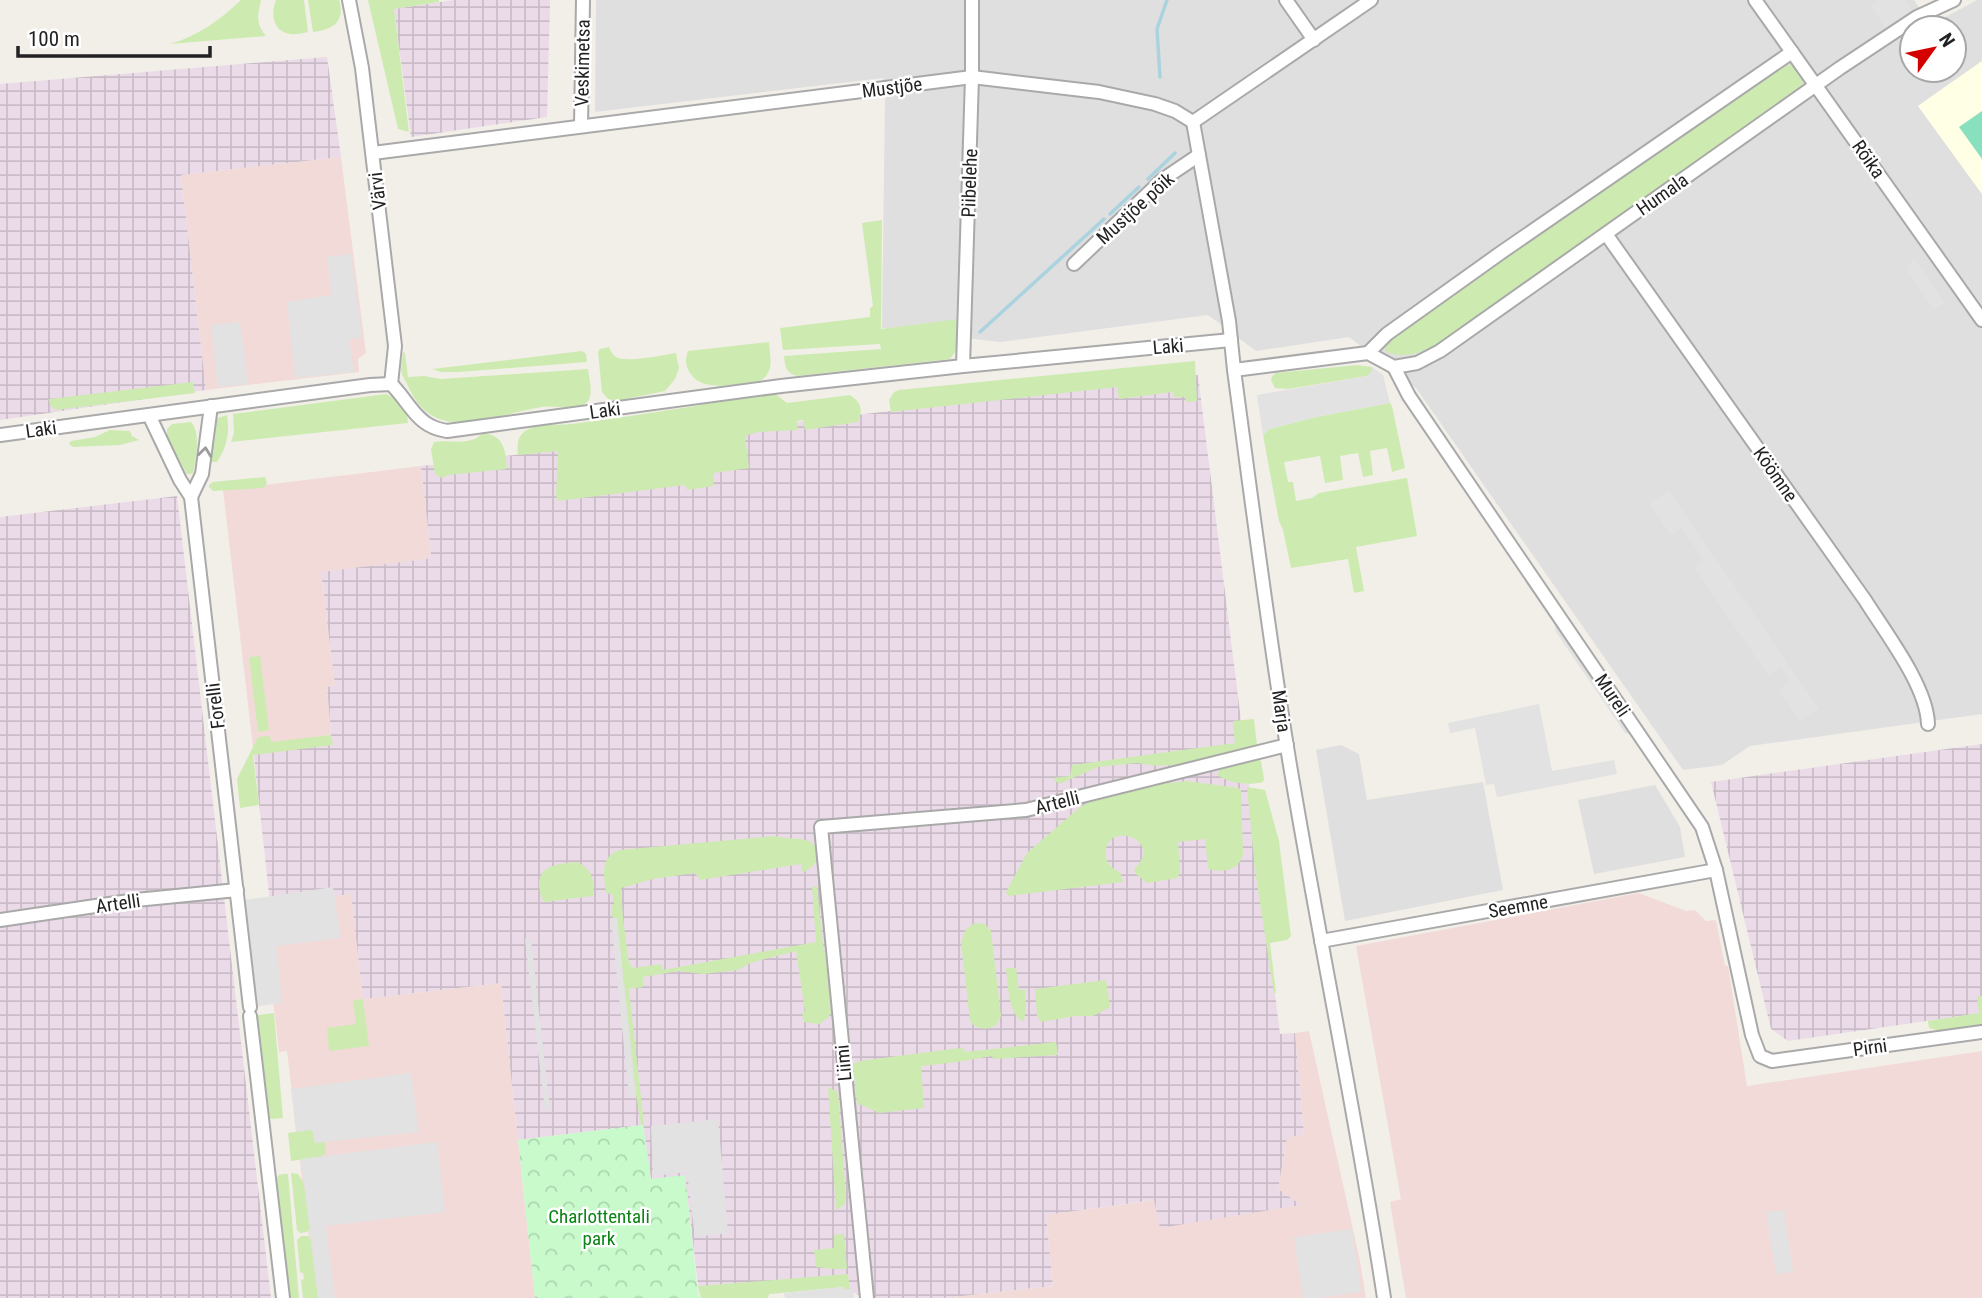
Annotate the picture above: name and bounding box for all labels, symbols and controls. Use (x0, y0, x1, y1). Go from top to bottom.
scale bar (18, 14, 210, 58)
north arrow (1898, 14, 1968, 84)
street label: Veskimetsa (570, 19, 595, 107)
text: 100 m (28, 27, 80, 51)
text: N (1934, 29, 1960, 51)
street label: Mustjõe (861, 72, 924, 103)
street label: Rõika (1847, 136, 1890, 183)
street label: Piibelehe (957, 148, 982, 218)
street label: Mustjõe põik (1092, 167, 1179, 249)
street label: Humala (1632, 168, 1693, 220)
street label: Värvi (364, 171, 391, 211)
street label: Laki (1152, 334, 1185, 359)
street label: Laki (588, 397, 622, 424)
street label: Laki (24, 416, 58, 443)
street label: Köömne (1749, 442, 1803, 506)
one-way arrow (197, 447, 212, 458)
street label: Mureli (1590, 669, 1635, 721)
street label: Forelli (201, 682, 230, 730)
street label: Marja (1267, 688, 1296, 734)
street label: Artelli (1033, 786, 1082, 819)
street label: Artelli (94, 889, 142, 918)
street label: Seemne (1486, 890, 1550, 923)
street label: Pirni (1852, 1034, 1889, 1061)
street label: Liimi (830, 1044, 857, 1082)
park label: Charlottentali park (548, 1205, 650, 1250)

